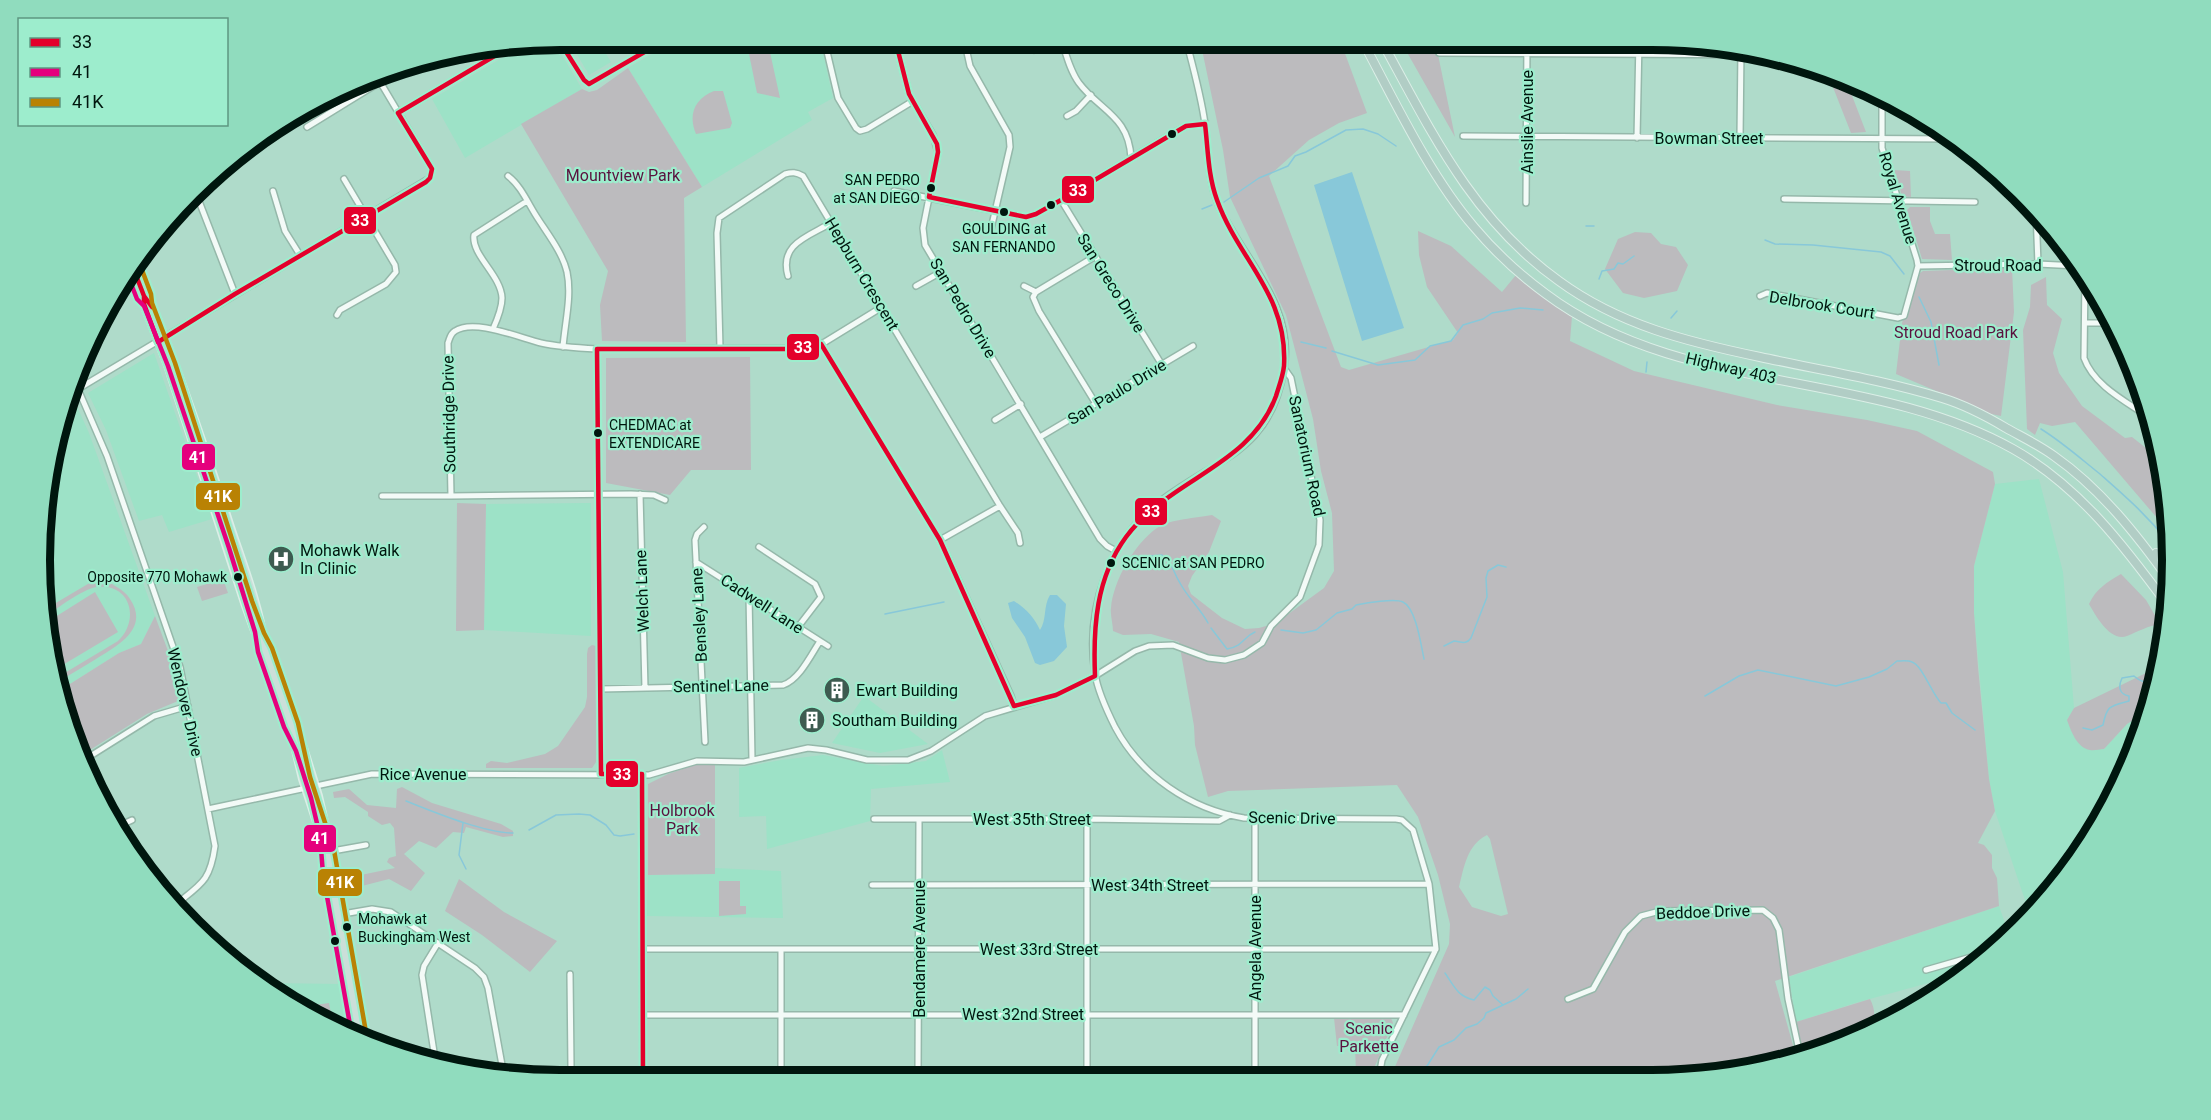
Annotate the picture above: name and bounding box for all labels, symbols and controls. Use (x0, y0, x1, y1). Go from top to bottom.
legend (18, 18, 228, 126)
text: 33 (72, 31, 92, 52)
text: 41 (72, 61, 92, 82)
street label: Ainslie Avenue (1518, 70, 1537, 174)
text: 41K (72, 91, 104, 112)
unlabelled marker (1166, 128, 1178, 140)
street label: Bowman Street (1655, 129, 1763, 148)
street label: Royal Avenue (1875, 150, 1921, 246)
park label: Mountview Park (566, 166, 681, 185)
place label: SAN PEDRO at SAN DIEGO (833, 172, 920, 206)
line badge: 33 (1061, 175, 1095, 204)
text: 33 (1069, 181, 1087, 200)
marker: SAN PEDRO at SAN DIEGO (925, 182, 937, 194)
unlabelled marker (1045, 199, 1057, 211)
line badge: 33 (343, 206, 377, 235)
marker: GOULDING at SAN FERNANDO (998, 206, 1010, 218)
text: 33 (351, 211, 369, 230)
street label: Hepburn Crescent (821, 214, 903, 334)
place label: GOULDING at SAN FERNANDO (952, 221, 1056, 255)
street label: San Greco Drive (1073, 230, 1149, 336)
street label: San Pedro Drive (926, 255, 1000, 361)
street label: Stroud Road (1954, 256, 2042, 275)
street label: Delbrook Court (1768, 287, 1876, 323)
park label: Stroud Road Park (1894, 323, 2019, 342)
line badge: 33 (786, 333, 820, 361)
text: 33 (794, 338, 812, 357)
street label: Highway 403 (1684, 348, 1778, 388)
street label: Southridge Drive (438, 355, 460, 473)
street label: San Paulo Drive (1064, 355, 1170, 429)
street label: Sanatorium Road (1285, 394, 1329, 518)
place label: CHEDMAC at EXTENDICARE (609, 417, 700, 451)
marker: CHEDMAC at EXTENDICARE (592, 427, 604, 439)
line badge: 41 (181, 443, 216, 471)
text: 41 (189, 448, 207, 467)
line badge: 41K (195, 482, 241, 511)
text: 41K (204, 487, 233, 506)
line badge: 33 (1134, 497, 1168, 526)
text: 33 (1142, 502, 1160, 521)
place label: Mohawk Walk In Clinic (300, 541, 400, 578)
hospital icon: Mohawk Walk In Clinic (266, 544, 296, 574)
street label: Welch Lane (631, 550, 653, 632)
place label: SCENIC at SAN PEDRO (1122, 555, 1265, 571)
marker: SCENIC at SAN PEDRO (1105, 557, 1117, 569)
street label: Bensley Lane (687, 568, 711, 662)
place label: Opposite 770 Mohawk (87, 569, 228, 585)
street label: Cadwell Lane (717, 570, 807, 638)
marker: Opposite 770 Mohawk (232, 571, 244, 583)
street label: Wendover Drive (163, 646, 207, 758)
building icon: Ewart Building (822, 675, 852, 705)
street label: Sentinel Lane (673, 676, 769, 696)
place label: Ewart Building (856, 681, 958, 700)
building icon: Southam Building (797, 705, 827, 735)
place label: Southam Building (832, 711, 958, 730)
line badge: 33 (605, 760, 639, 788)
street label: Rice Avenue (380, 765, 466, 784)
text: 33 (613, 765, 631, 784)
park label: Holbrook Park (649, 801, 715, 838)
street label: Scenic Drive (1248, 808, 1336, 828)
street label: West 35th Street (973, 810, 1091, 829)
line badge: 41 (303, 824, 337, 853)
text: 41 (311, 829, 329, 848)
line badge: 41K (317, 868, 363, 897)
text: 41K (326, 873, 355, 892)
street label: West 34th Street (1091, 876, 1209, 895)
street label: Bendamere Avenue (910, 880, 929, 1018)
street label: Angela Avenue (1246, 895, 1265, 1001)
street label: Beddoe Drive (1656, 901, 1750, 923)
place label: Mohawk at Buckingham West (358, 911, 471, 945)
marker: Mohawk at Buckingham West (341, 921, 353, 933)
unlabelled marker (329, 935, 341, 947)
street label: West 33rd Street (980, 940, 1098, 959)
street label: West 32nd Street (962, 1005, 1084, 1024)
park label: Scenic Parkette (1339, 1019, 1399, 1056)

